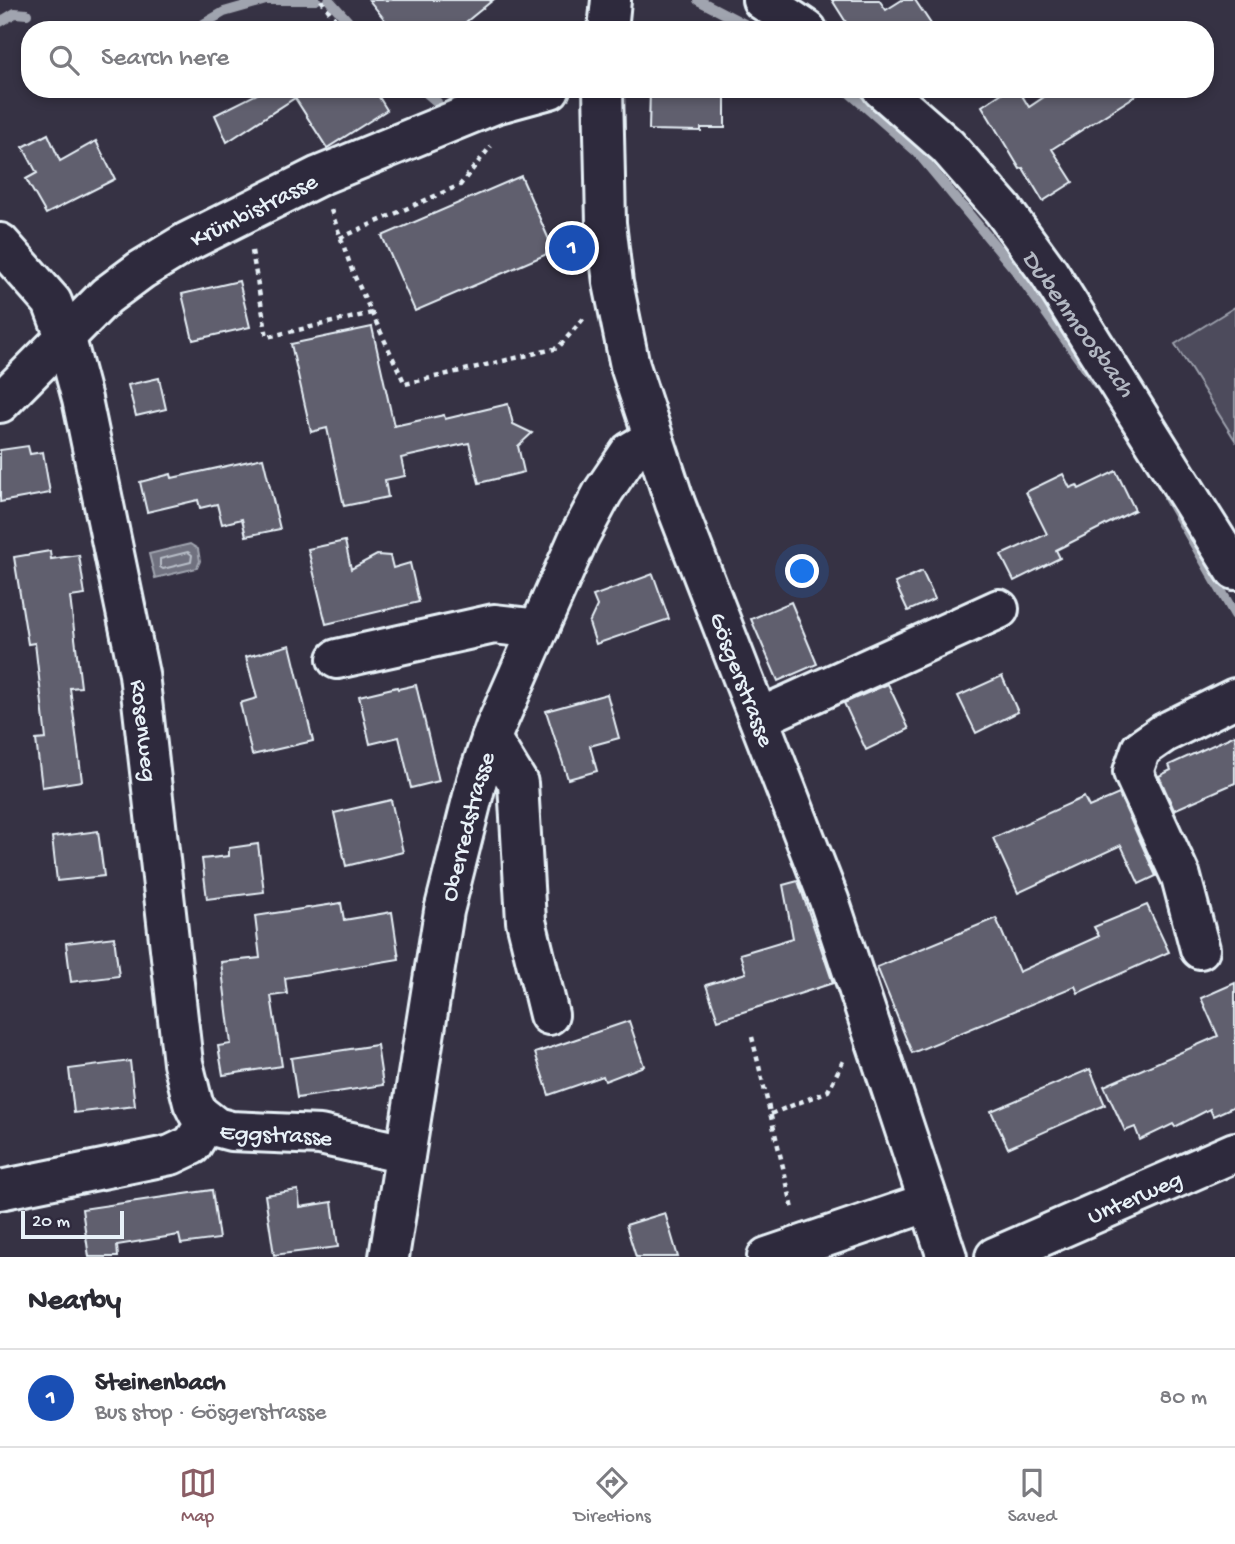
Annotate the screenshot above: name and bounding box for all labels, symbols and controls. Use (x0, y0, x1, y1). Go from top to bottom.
search box (21, 21, 1214, 98)
icon: search (45, 41, 83, 79)
text: Search here (101, 44, 229, 75)
street label: Krümbistrasse (186, 168, 324, 256)
pin: 1 (549, 222, 595, 274)
water label: Dubenmoosbach (1012, 245, 1141, 405)
your location (785, 554, 819, 588)
street label: Gösgerstrasse (701, 609, 779, 752)
street label: Rosenweg (122, 678, 162, 783)
street label: Oberredstrasse (436, 748, 504, 905)
street label: Eggstrasse (216, 1118, 336, 1156)
street label: Unterweg (1084, 1166, 1188, 1233)
scale bar (21, 1208, 124, 1240)
text: 20 m (32, 1211, 70, 1234)
text: Nearby (28, 1285, 121, 1320)
text: Steinenbach (95, 1369, 226, 1400)
text: 1 (46, 1385, 56, 1412)
text: 80 m (1160, 1385, 1207, 1412)
text: Bus stop · Gösgerstrasse (95, 1400, 326, 1427)
tab: Map (179, 1464, 217, 1529)
tab: Directions (574, 1464, 651, 1529)
tab: Saved (1008, 1464, 1056, 1529)

